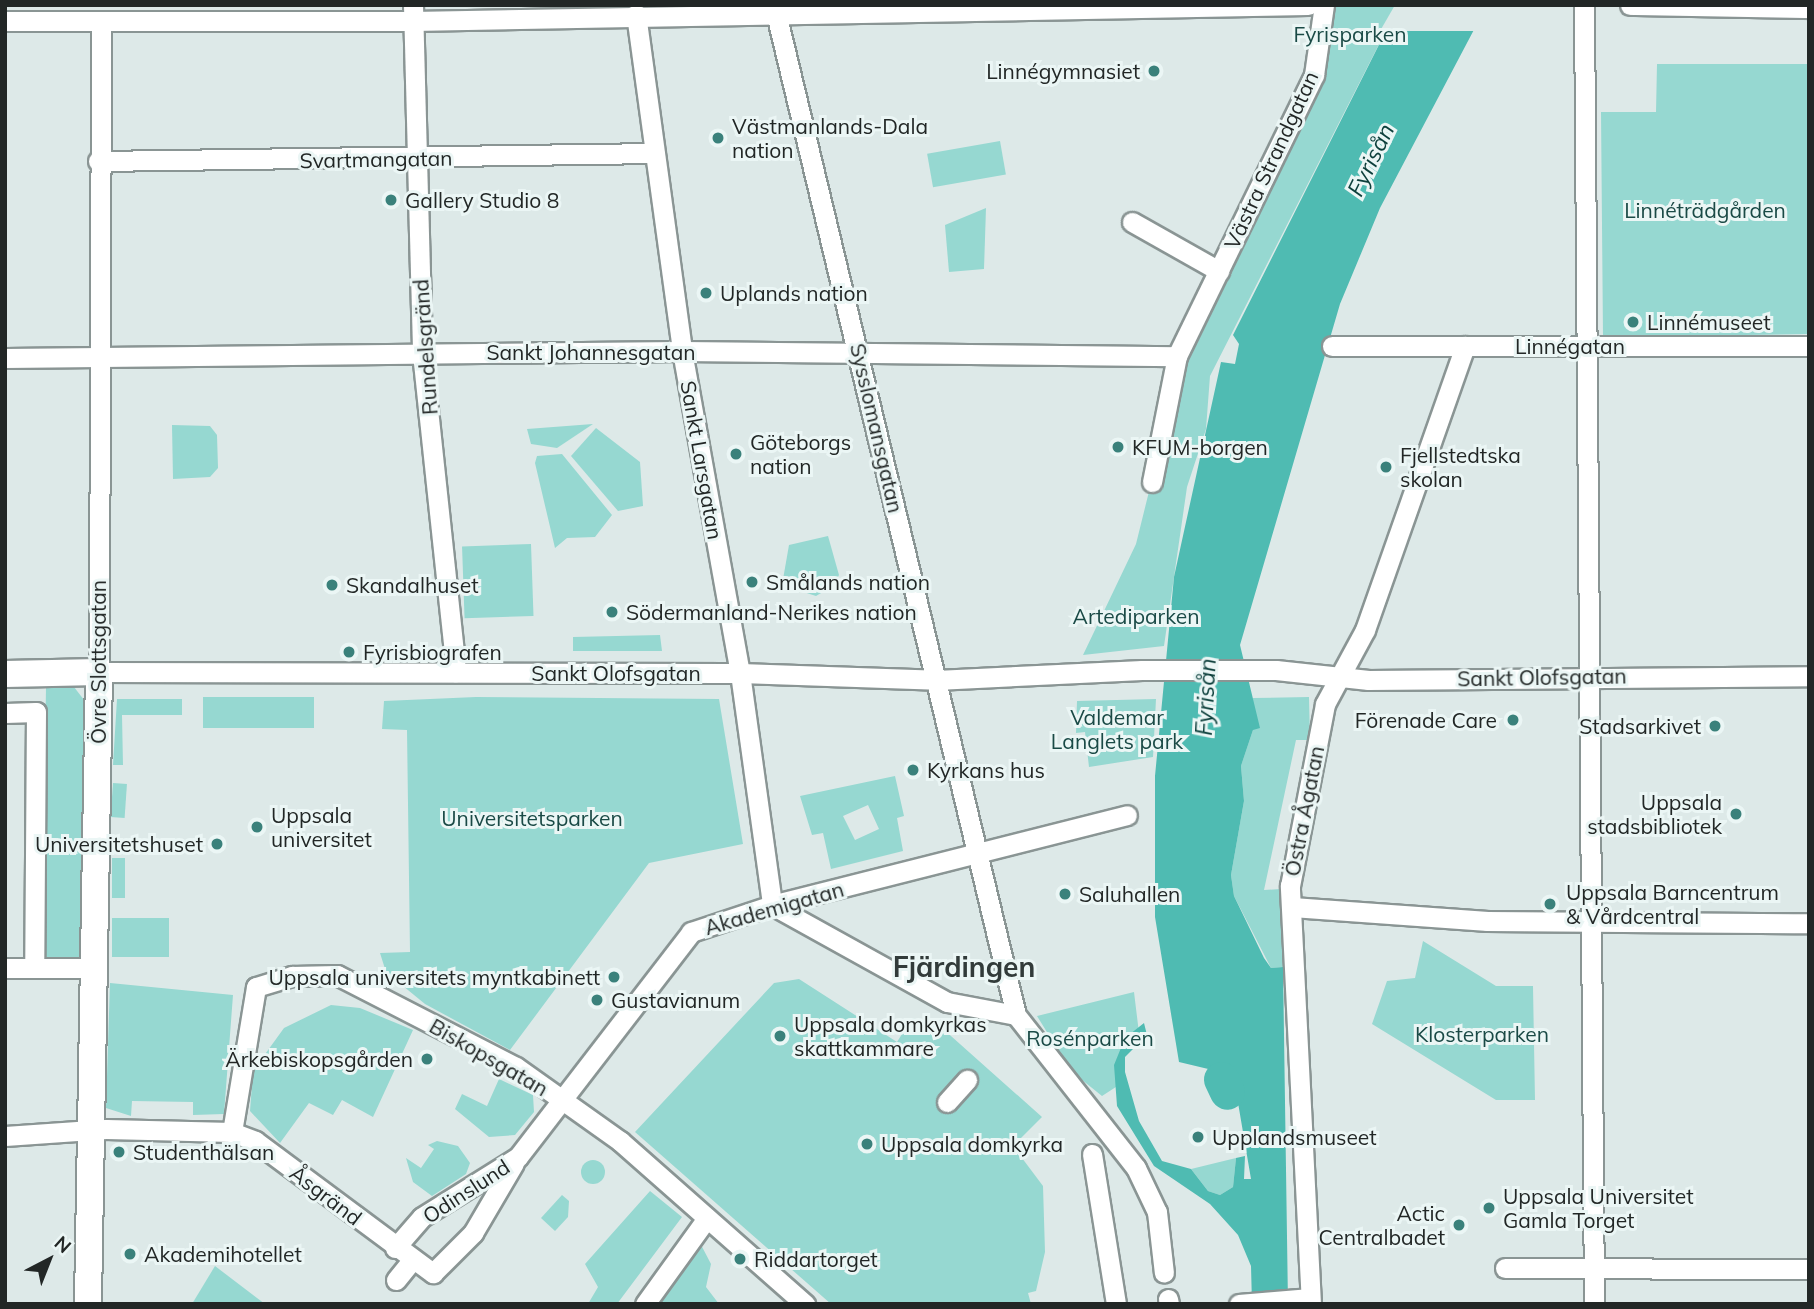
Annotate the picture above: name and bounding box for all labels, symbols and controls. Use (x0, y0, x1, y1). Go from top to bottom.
park label: Fyrisparken (1294, 21, 1406, 47)
place label: Linnégymnasiet (986, 58, 1140, 84)
marker: Linnégymnasiet (1146, 63, 1162, 79)
street label: Västra Strandgatan (1219, 67, 1323, 253)
place label: Västmanlands-Dala nation (732, 113, 928, 163)
water label: Fyrisån (1342, 119, 1400, 201)
marker: Västmanlands-Dala nation (710, 130, 726, 146)
street label: Svartmangatan (299, 145, 453, 173)
place label: Gallery Studio 8 (405, 187, 559, 213)
marker: Gallery Studio 8 (383, 192, 399, 208)
park label: Linnéträdgården (1624, 197, 1786, 223)
street label: Rundelsgränd (408, 278, 442, 416)
place label: Uplands nation (720, 280, 868, 306)
marker: Uplands nation (698, 285, 714, 301)
place label: Linnémuseet (1647, 309, 1771, 335)
marker: Linnémuseet (1625, 314, 1641, 330)
street label: Linnégatan (1515, 333, 1625, 359)
street label: Sankt Johannesgatan (486, 339, 696, 365)
street label: Sysslomansgatan (845, 341, 909, 515)
street label: Sankt Larsgatan (676, 379, 728, 541)
place label: Göteborgs nation (750, 429, 851, 479)
place label: KFUM-borgen (1132, 434, 1268, 460)
marker: KFUM-borgen (1110, 439, 1126, 455)
place label: Fjellstedtska skolan (1400, 442, 1521, 492)
marker: Göteborgs nation (728, 446, 744, 462)
marker: Fjellstedtska skolan (1378, 459, 1394, 475)
place label: Smålands nation (766, 569, 930, 595)
place label: Skandalhuset (346, 572, 479, 598)
marker: Smålands nation (744, 574, 760, 590)
marker: Skandalhuset (324, 577, 340, 593)
street label: Övre Slottsgatan (85, 580, 111, 744)
place label: Södermanland-Nerikes nation (626, 599, 917, 625)
park label: Artediparken (1073, 603, 1199, 629)
marker: Södermanland-Nerikes nation (604, 604, 620, 620)
place label: Fyrisbiografen (363, 639, 502, 665)
marker: Fyrisbiografen (341, 644, 357, 660)
water label: Fyrisån (1190, 658, 1222, 736)
street label: Sankt Olofsgatan (531, 660, 701, 686)
street label: Sankt Olofsgatan (1457, 663, 1627, 691)
park label: Valdemar Langlets park (1051, 704, 1183, 754)
place label: Förenade Care (1355, 707, 1497, 733)
marker: Förenade Care (1503, 710, 1523, 730)
place label: Stadsarkivet (1579, 713, 1701, 739)
marker: Stadsarkivet (1707, 718, 1723, 734)
street label: Östra Ågatan (1279, 744, 1329, 878)
place label: Kyrkans hus (927, 757, 1045, 783)
marker: Kyrkans hus (905, 762, 921, 778)
place label: Uppsala stadsbibliotek (1587, 789, 1722, 839)
place label: Uppsala universitet (271, 802, 372, 852)
park label: Universitetsparken (441, 805, 623, 831)
marker: Uppsala stadsbibliotek (1728, 806, 1744, 822)
marker: Uppsala universitet (249, 819, 265, 835)
place label: Universitetshuset (35, 831, 203, 857)
marker: Universitetshuset (209, 836, 225, 852)
street label: Akademigatan (701, 876, 847, 940)
place label: Uppsala Barncentrum & Vårdcentral (1566, 879, 1779, 929)
place label: Saluhallen (1079, 881, 1180, 907)
marker: Saluhallen (1057, 886, 1073, 902)
marker: Uppsala Barncentrum & Vårdcentral (1540, 894, 1560, 914)
district label: Fjärdingen (893, 950, 1035, 984)
place label: Uppsala universitets myntkabinett (269, 964, 600, 990)
marker: Uppsala universitets myntkabinett (606, 969, 622, 985)
place label: Gustavianum (611, 987, 740, 1013)
marker: Gustavianum (589, 992, 605, 1008)
place label: Uppsala domkyrkas skattkammare (794, 1011, 987, 1061)
street label: Biskopsgatan (425, 1013, 553, 1101)
park label: Klosterparken (1415, 1021, 1549, 1047)
park label: Rosénparken (1026, 1025, 1154, 1051)
marker: Uppsala domkyrkas skattkammare (772, 1028, 788, 1044)
place label: Ärkebiskopsgården (225, 1046, 413, 1072)
marker: Ärkebiskopsgården (419, 1051, 435, 1067)
place label: Upplandsmuseet (1212, 1124, 1377, 1150)
marker: Upplandsmuseet (1190, 1129, 1206, 1145)
place label: Uppsala domkyrka (881, 1131, 1063, 1157)
marker: Uppsala domkyrka (859, 1136, 875, 1152)
place label: Studenthälsan (133, 1139, 274, 1165)
marker: Studenthälsan (111, 1144, 127, 1160)
street label: Odinslund (418, 1154, 514, 1228)
street label: Åsgränd (285, 1160, 367, 1230)
place label: Uppsala Universitet Gamla Torget (1503, 1183, 1694, 1233)
place label: Actic Centralbadet (1319, 1200, 1445, 1250)
marker: Uppsala Universitet Gamla Torget (1481, 1200, 1497, 1216)
marker: Actic Centralbadet (1451, 1217, 1467, 1233)
north arrow (14, 1225, 84, 1295)
text: N (50, 1231, 76, 1258)
place label: Akademihotellet (144, 1241, 302, 1267)
marker: Akademihotellet (122, 1246, 138, 1262)
place label: Riddartorget (754, 1246, 878, 1272)
marker: Riddartorget (732, 1251, 748, 1267)

